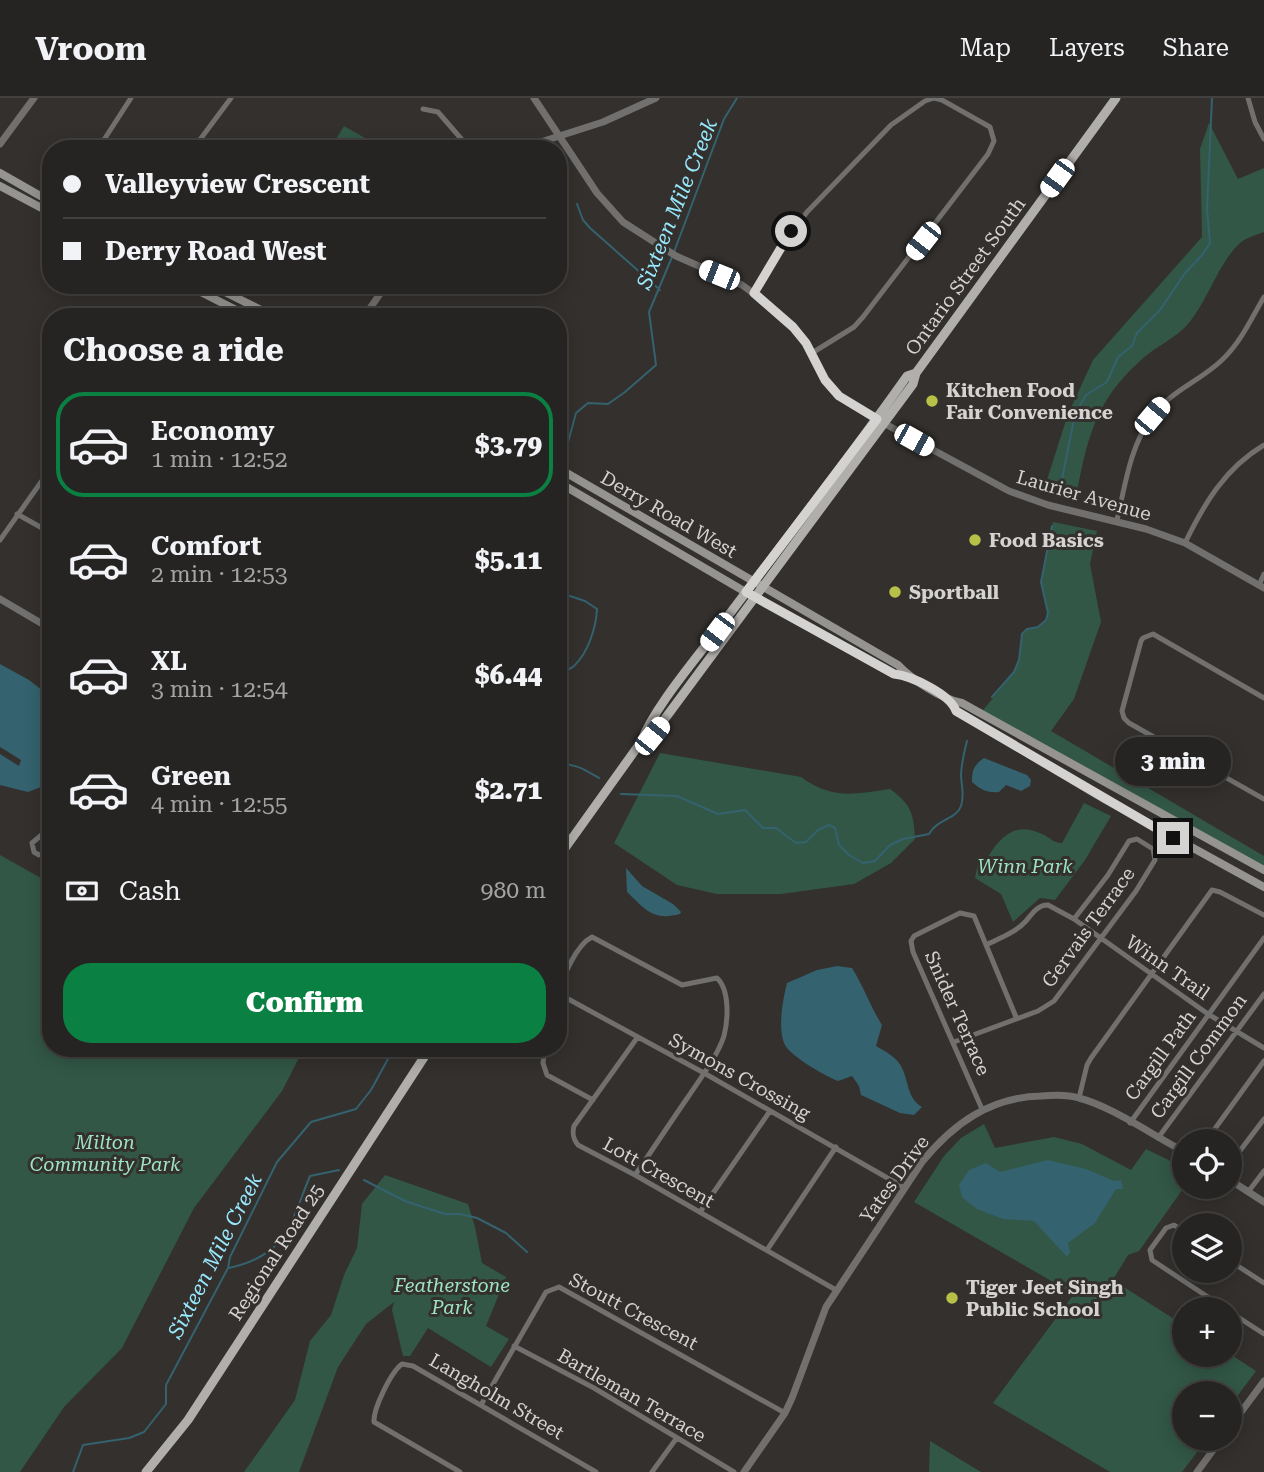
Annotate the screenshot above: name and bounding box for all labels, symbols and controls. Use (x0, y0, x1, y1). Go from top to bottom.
text: Vroom (35, 29, 147, 68)
text: Map (960, 34, 1011, 62)
text: Layers (1049, 34, 1125, 62)
text: Share (1163, 34, 1229, 62)
water label: Sixteen Mile Creek (632, 115, 722, 293)
car (1037, 155, 1078, 201)
text: Valleyview Crescent (105, 169, 370, 199)
street label: Ontario Street South (900, 193, 1030, 360)
route start (775, 215, 807, 247)
car (902, 218, 945, 264)
text: Derry Road West (105, 236, 327, 266)
car (696, 257, 743, 293)
text: Choose a ride (63, 331, 284, 369)
place label: Kitchen Food Fair Convenience (946, 379, 1113, 424)
marker: Kitchen Food Fair Convenience (924, 393, 940, 409)
car (1131, 393, 1174, 439)
icon: car (67, 413, 130, 476)
text: Economy (151, 416, 274, 446)
car (891, 421, 938, 459)
text: $3.79 (475, 430, 542, 460)
text: 1 min · 12:52 (151, 446, 288, 473)
street label: Laurier Avenue (1014, 465, 1154, 526)
street label: Derry Road West (596, 466, 741, 563)
icon: car (67, 528, 130, 591)
place label: Food Basics (989, 529, 1104, 552)
text: Comfort (151, 531, 261, 561)
marker: Food Basics (967, 532, 983, 548)
text: $5.11 (475, 545, 542, 575)
text: 2 min · 12:53 (151, 561, 288, 588)
place label: Sportball (909, 581, 999, 604)
marker: Sportball (887, 584, 903, 600)
car (696, 609, 739, 655)
icon: car (67, 643, 130, 706)
text: XL (151, 646, 187, 676)
text: $6.44 (475, 660, 542, 690)
text: 3 min · 12:54 (151, 676, 288, 703)
car (631, 713, 674, 759)
callout: 3 min (1115, 736, 1231, 786)
text: 3 min (1141, 748, 1205, 775)
icon: car (67, 758, 130, 821)
text: Green (151, 761, 231, 791)
text: $2.71 (475, 775, 542, 805)
text: 4 min · 12:55 (151, 791, 288, 818)
route end (1157, 822, 1189, 854)
park label: Winn Park (977, 855, 1073, 878)
street label: Gervais Terrace (1037, 863, 1140, 992)
icon: cash (63, 872, 101, 910)
text: Cash (119, 876, 181, 906)
text: 980 m (481, 877, 546, 904)
street label: Winn Trail (1121, 930, 1214, 1005)
street label: Snider Terrace (920, 947, 995, 1079)
button: Confirm (63, 963, 546, 1043)
street label: Cargill Common (1145, 989, 1251, 1123)
street label: Cargill Path (1120, 1006, 1201, 1105)
street label: Symons Crossing (665, 1028, 815, 1125)
map controls (1172, 1129, 1242, 1451)
button: locate (1172, 1129, 1242, 1199)
park label: Milton Community Park (30, 1131, 181, 1176)
street label: Yates Drive (855, 1131, 934, 1227)
street label: Lott Crescent (599, 1132, 718, 1213)
water label: Sixteen Mile Creek (163, 1169, 267, 1343)
street label: Regional Road 25 (224, 1180, 329, 1325)
button: layers (1172, 1213, 1242, 1283)
street label: Stoutt Crescent (565, 1268, 702, 1355)
park label: Featherstone Park (393, 1274, 510, 1319)
place label: Tiger Jeet Singh Public School (966, 1276, 1124, 1321)
marker: Tiger Jeet Singh Public School (944, 1290, 960, 1306)
button: + (1172, 1297, 1242, 1367)
street label: Bartleman Terrace (553, 1344, 710, 1447)
street label: Langholm Street (425, 1349, 568, 1444)
button: − (1172, 1381, 1242, 1451)

